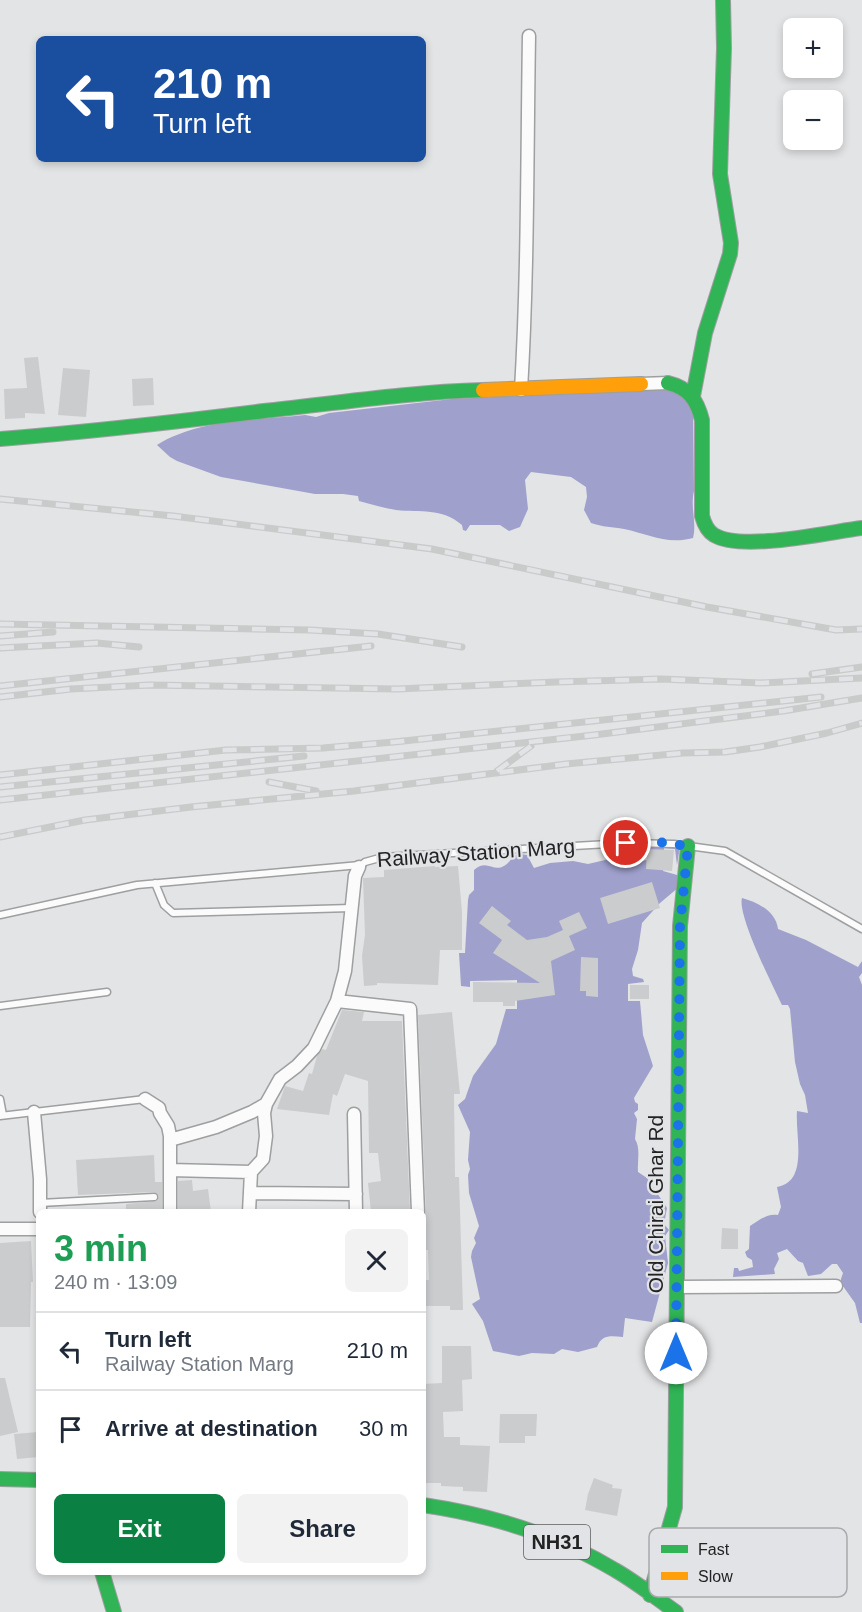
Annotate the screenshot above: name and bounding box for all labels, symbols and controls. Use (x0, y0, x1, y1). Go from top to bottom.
map controls (783, 18, 843, 150)
button: + (783, 18, 843, 78)
icon: left (54, 60, 132, 138)
text: 210 m (153, 60, 272, 107)
button: − (783, 90, 843, 150)
text: Turn left (153, 109, 251, 139)
pin (600, 817, 651, 868)
icon: arrive (609, 826, 642, 859)
street label: Railway Station Marg (376, 834, 576, 871)
street label: Old Chirai Ghar Rd (644, 1115, 667, 1293)
text: 3 min (54, 1228, 148, 1269)
button: close (345, 1229, 408, 1292)
text: 240 m · 13:09 (54, 1271, 177, 1293)
position arrow (644, 1321, 708, 1385)
text: Turn left (105, 1327, 191, 1352)
icon: left (54, 1335, 87, 1368)
text: 210 m (347, 1338, 408, 1363)
text: Railway Station Marg (105, 1353, 294, 1375)
icon: arrive (54, 1413, 87, 1446)
text: Arrive at destination (105, 1416, 318, 1441)
text: 30 m (359, 1416, 408, 1441)
button: Exit (54, 1494, 225, 1563)
button: Share (237, 1494, 408, 1563)
road number: NH31 (524, 1525, 590, 1559)
legend (649, 1528, 847, 1597)
text: Fast (698, 1541, 730, 1558)
text: Slow (698, 1568, 733, 1585)

